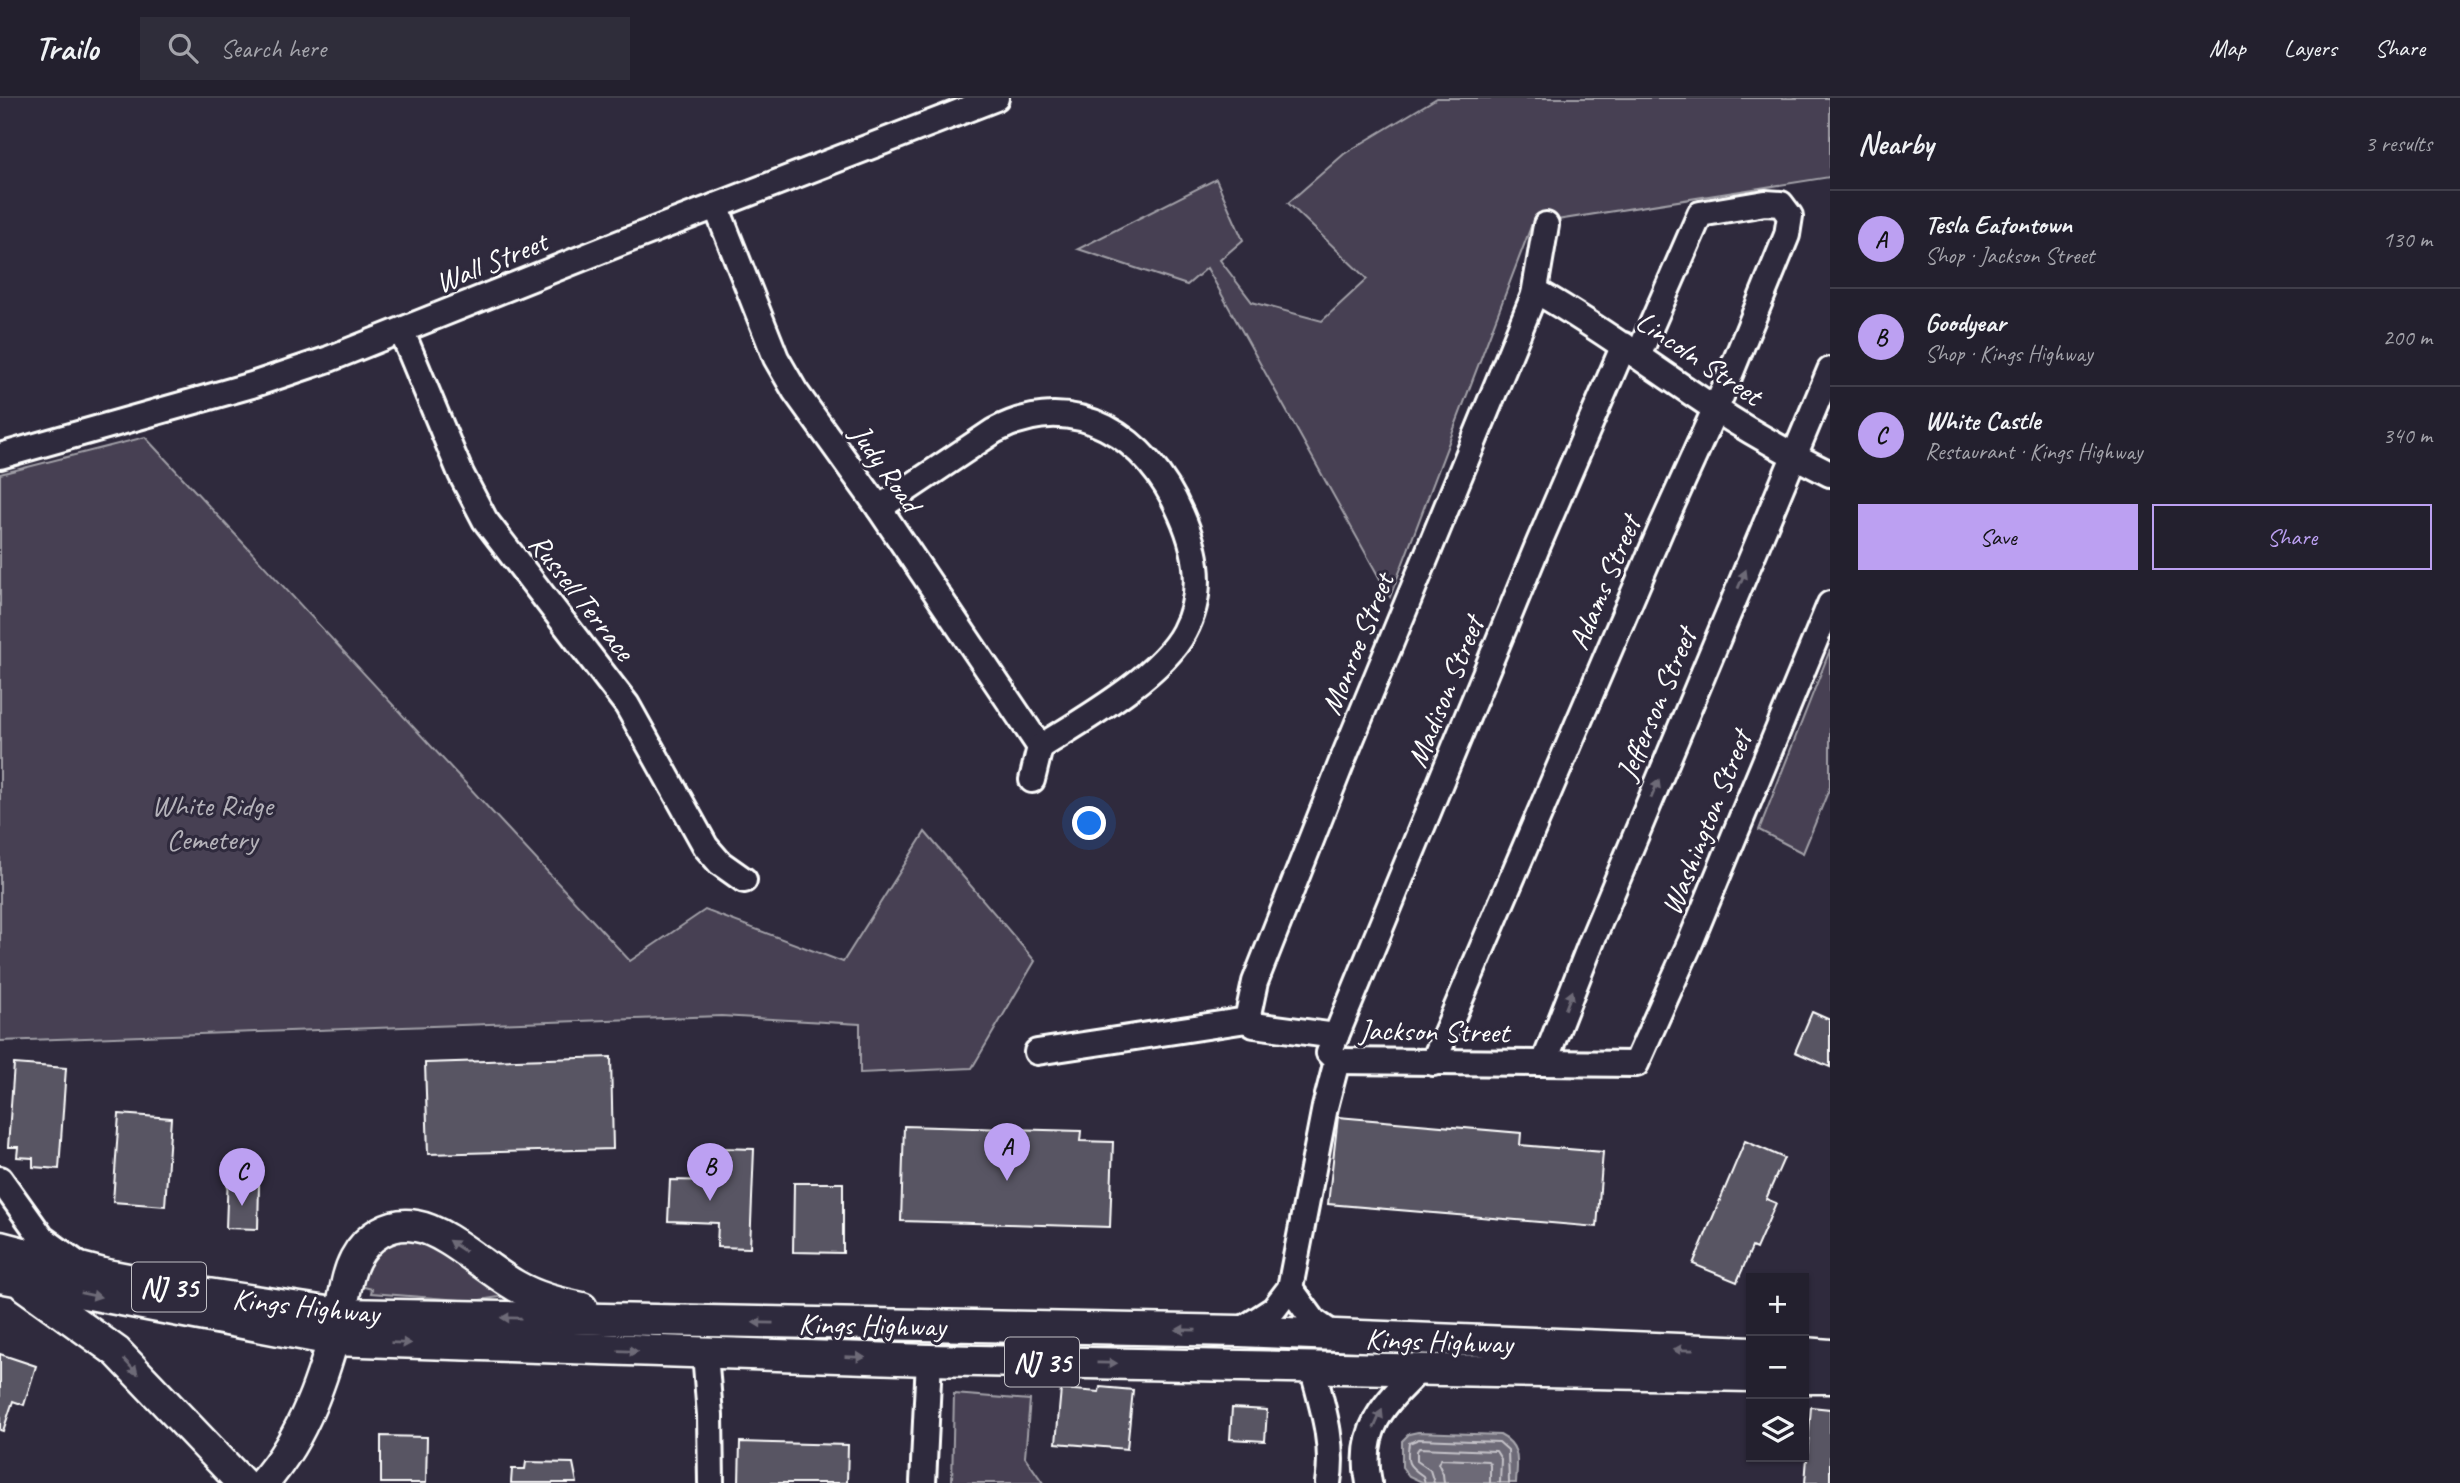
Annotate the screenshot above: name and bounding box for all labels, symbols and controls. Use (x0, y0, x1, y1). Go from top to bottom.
search box (140, 17, 630, 80)
text: Trailo (35, 27, 98, 69)
icon: search (164, 29, 202, 67)
text: Search here (220, 32, 326, 65)
text: Map (2209, 33, 2246, 63)
text: Layers (2284, 33, 2337, 63)
text: Share (2375, 33, 2425, 63)
text: Nearby (1858, 125, 1934, 163)
text: 3 results (2365, 129, 2432, 158)
text: Tesla Eatontown (1925, 208, 2072, 241)
street label: Wall Street (430, 221, 555, 302)
text: A (1875, 225, 1887, 254)
text: 130 m (2383, 225, 2432, 254)
text: Shop · Jackson Street (1925, 241, 2095, 270)
street label: Lincoln Street (1629, 302, 1772, 416)
text: Goodyear (1925, 306, 2006, 339)
text: B (1875, 323, 1887, 352)
text: 200 m (2383, 323, 2432, 352)
text: Shop · Kings Highway (1925, 339, 2093, 368)
text: White Castle (1925, 404, 2040, 437)
street label: Judy Road (841, 415, 932, 523)
text: C (1876, 421, 1886, 450)
text: 340 m (2383, 421, 2432, 450)
text: Restaurant · Kings Highway (1925, 437, 2142, 466)
button: Save (1858, 504, 2138, 570)
button: Share (2152, 504, 2432, 570)
street label: Adams Street (1559, 507, 1651, 655)
street label: Russell Terrace (521, 526, 645, 670)
street label: Monroe Street (1312, 565, 1404, 720)
one-way arrow (1737, 568, 1748, 589)
street label: Madison Street (1398, 607, 1494, 773)
street label: Jefferson Street (1606, 619, 1707, 787)
street label: Washington Street (1652, 722, 1762, 920)
one-way arrow (1650, 779, 1661, 800)
park label: White Ridge Cemetery (151, 786, 275, 858)
your location (1072, 806, 1106, 840)
one-way arrow (1564, 989, 1575, 1010)
street label: Jackson Street (1357, 1011, 1512, 1051)
pin: A (984, 1123, 1030, 1181)
pin: B (687, 1143, 733, 1201)
pin: C (219, 1148, 265, 1206)
one-way arrow (447, 1240, 467, 1253)
road number: NJ 35 (132, 1262, 206, 1312)
map controls (1746, 1273, 1809, 1462)
button: + (1746, 1273, 1809, 1336)
street label: Kings Highway (231, 1279, 384, 1333)
one-way arrow (80, 1290, 102, 1301)
street label: Kings Highway (798, 1305, 949, 1345)
one-way arrow (500, 1313, 522, 1324)
one-way arrow (752, 1317, 774, 1329)
street label: Kings Highway (1365, 1319, 1516, 1363)
one-way arrow (1175, 1325, 1197, 1336)
button: − (1746, 1336, 1809, 1399)
one-way arrow (390, 1337, 412, 1348)
road number: NJ 35 (1005, 1338, 1079, 1386)
one-way arrow (617, 1345, 639, 1356)
one-way arrow (1672, 1345, 1694, 1356)
one-way arrow (845, 1352, 867, 1363)
one-way arrow (1096, 1357, 1118, 1369)
one-way arrow (123, 1358, 139, 1375)
button: layers (1746, 1399, 1809, 1462)
one-way arrow (1372, 1408, 1383, 1429)

